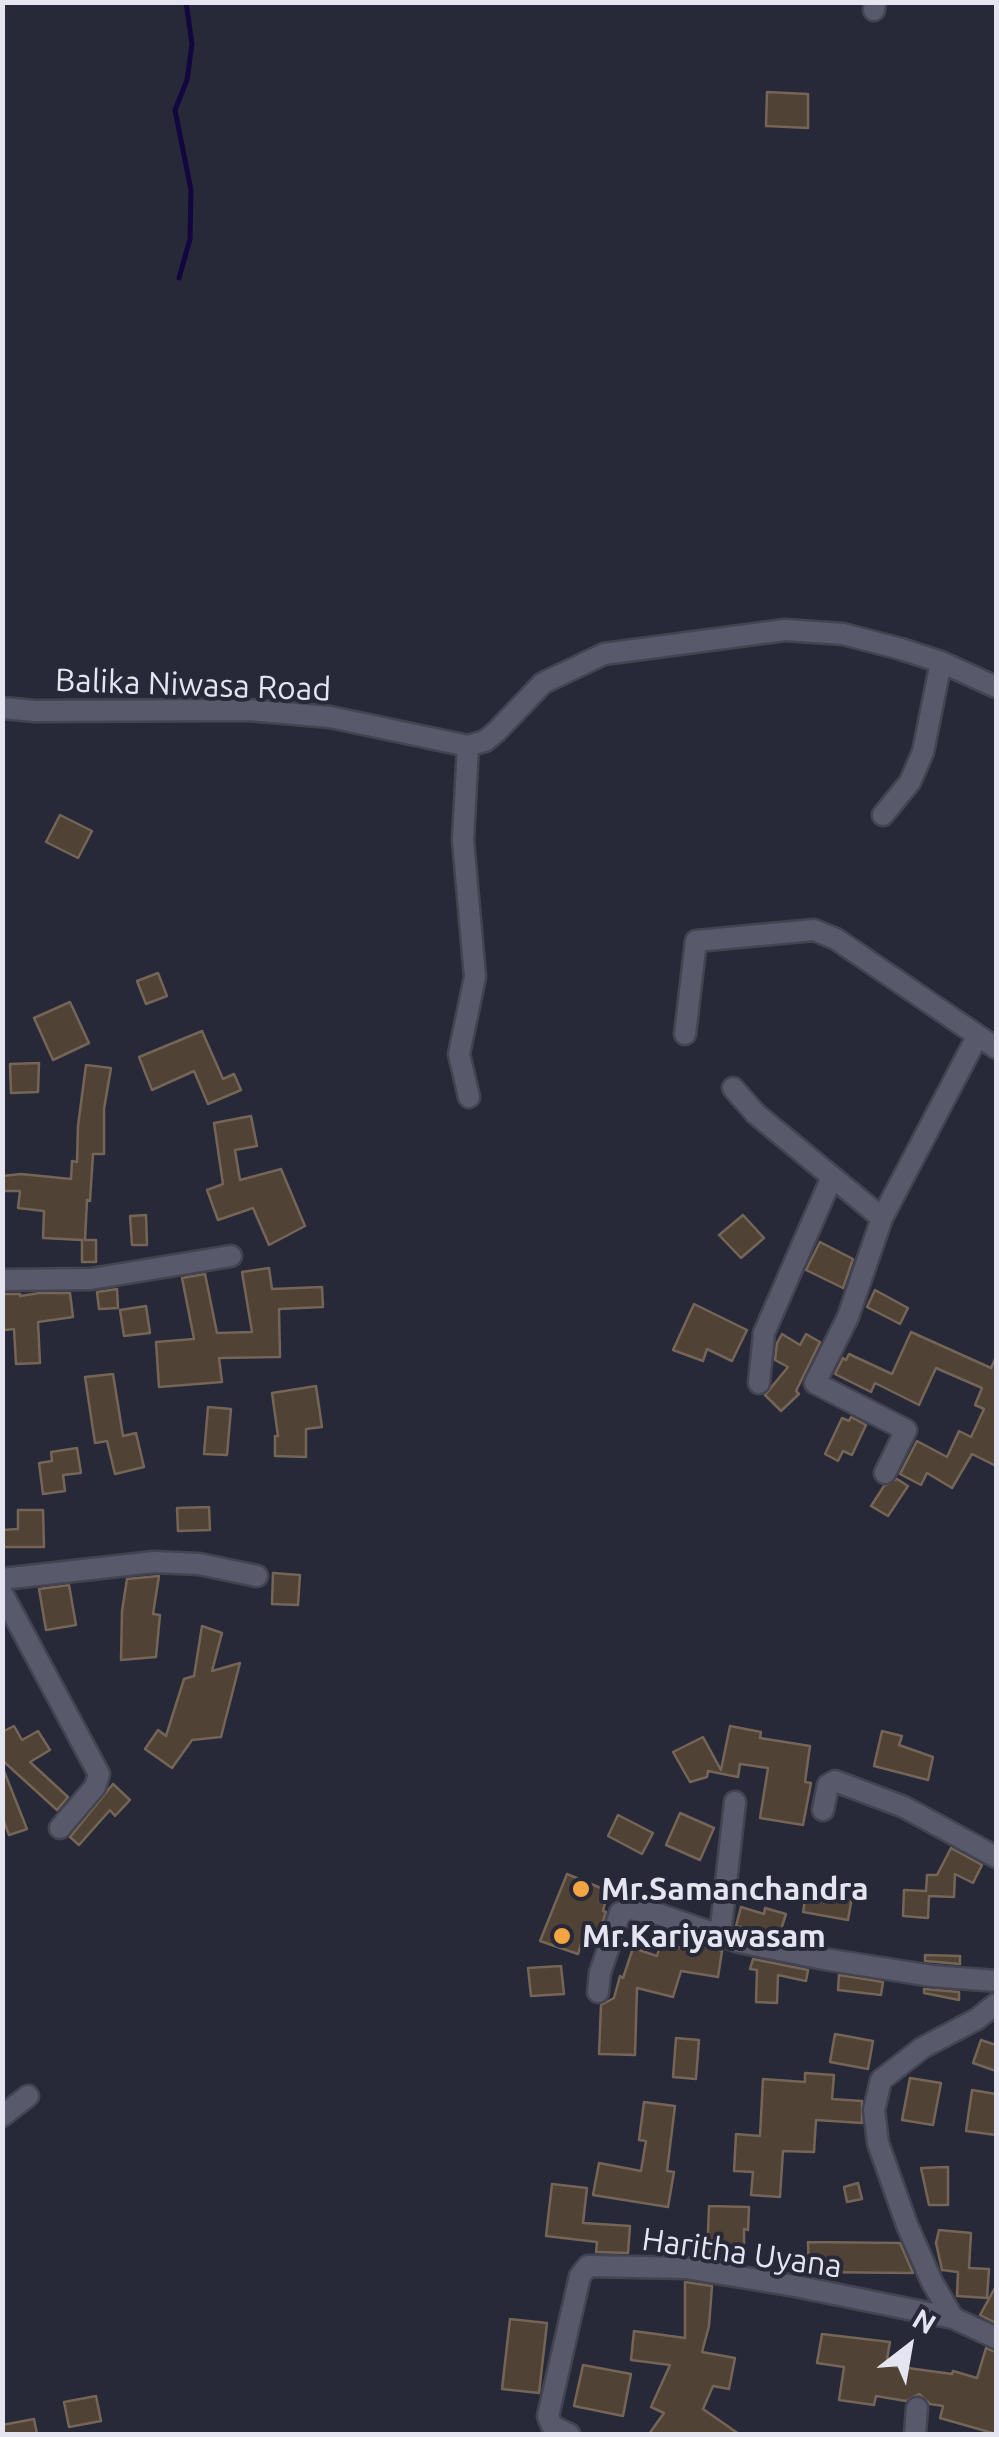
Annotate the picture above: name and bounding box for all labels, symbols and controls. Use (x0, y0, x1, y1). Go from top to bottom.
street label: Balika Niwasa Road (54, 661, 332, 709)
place label: Mr.Samanchandra (601, 1870, 869, 1908)
marker: Mr.Samanchandra (570, 1878, 592, 1900)
place label: Mr.Kariyawasam (582, 1917, 826, 1955)
marker: Mr.Kariyawasam (551, 1925, 573, 1947)
street label: Haritha Uyana (639, 2220, 845, 2286)
north arrow (859, 2297, 959, 2397)
text: N (908, 2302, 942, 2340)

